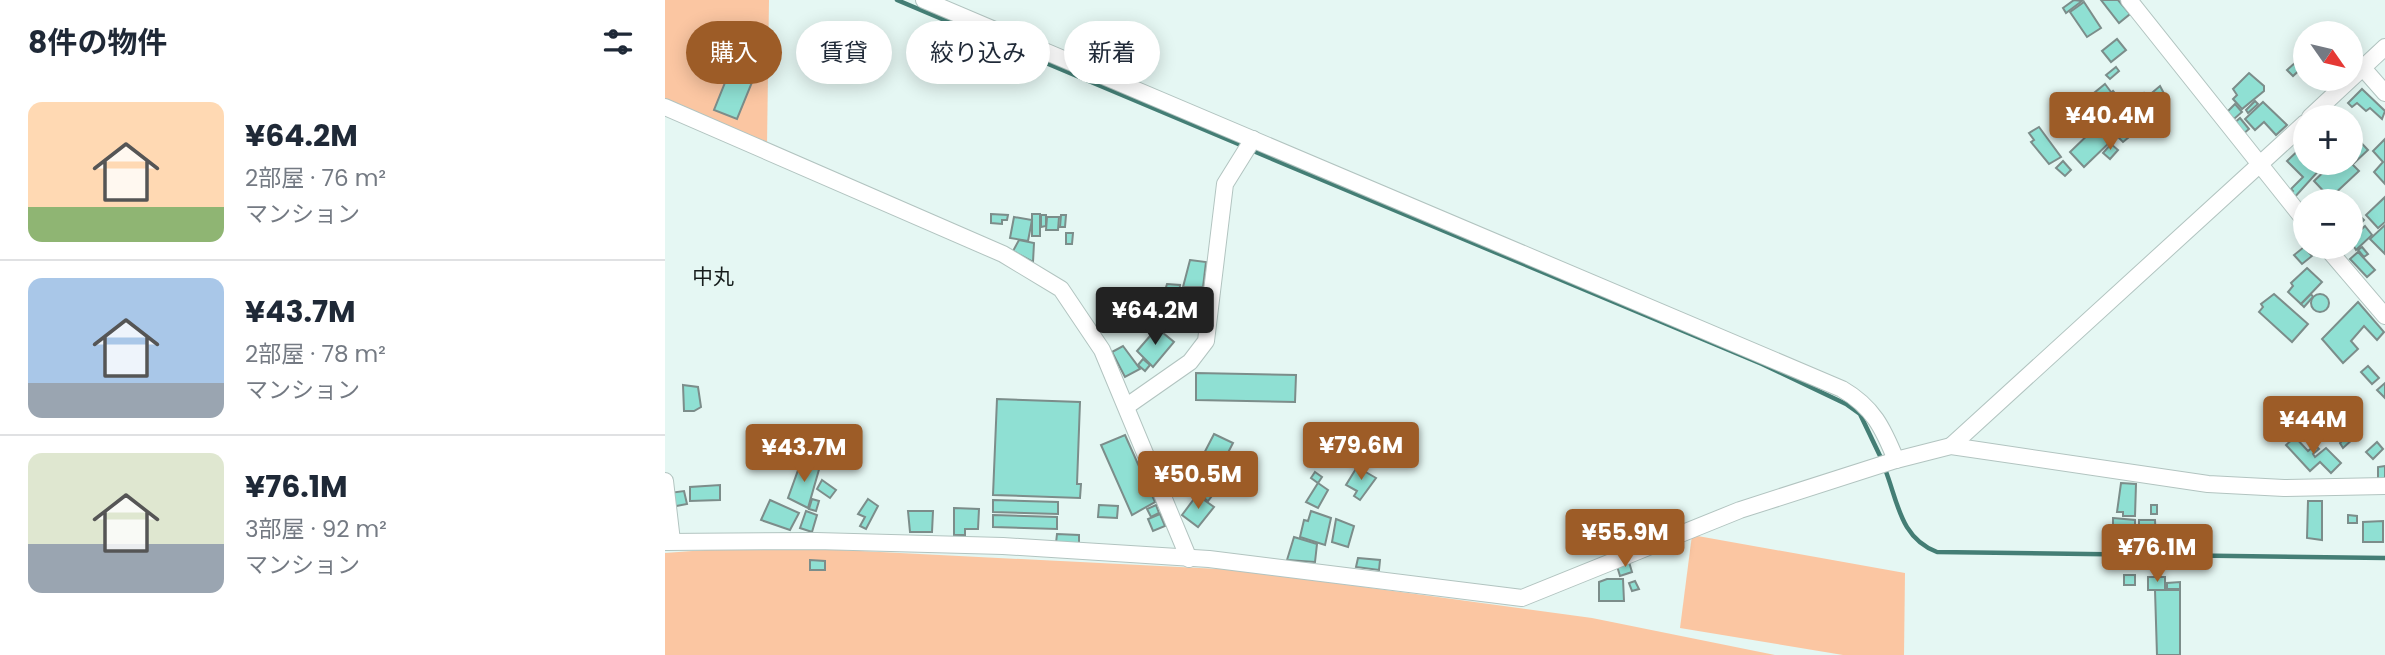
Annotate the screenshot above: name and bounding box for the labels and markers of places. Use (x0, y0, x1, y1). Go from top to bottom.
pin: ¥40.4M (2053, 92, 2167, 152)
pin: ¥64.2M (1098, 288, 1212, 347)
pin: ¥44M (2272, 396, 2354, 456)
pin: ¥79.6M (1304, 422, 1418, 482)
pin: ¥43.7M (747, 424, 861, 484)
pin: ¥50.5M (1141, 452, 1255, 511)
pin: ¥55.9M (1568, 510, 1682, 569)
pin: ¥76.1M (2100, 524, 2214, 584)

